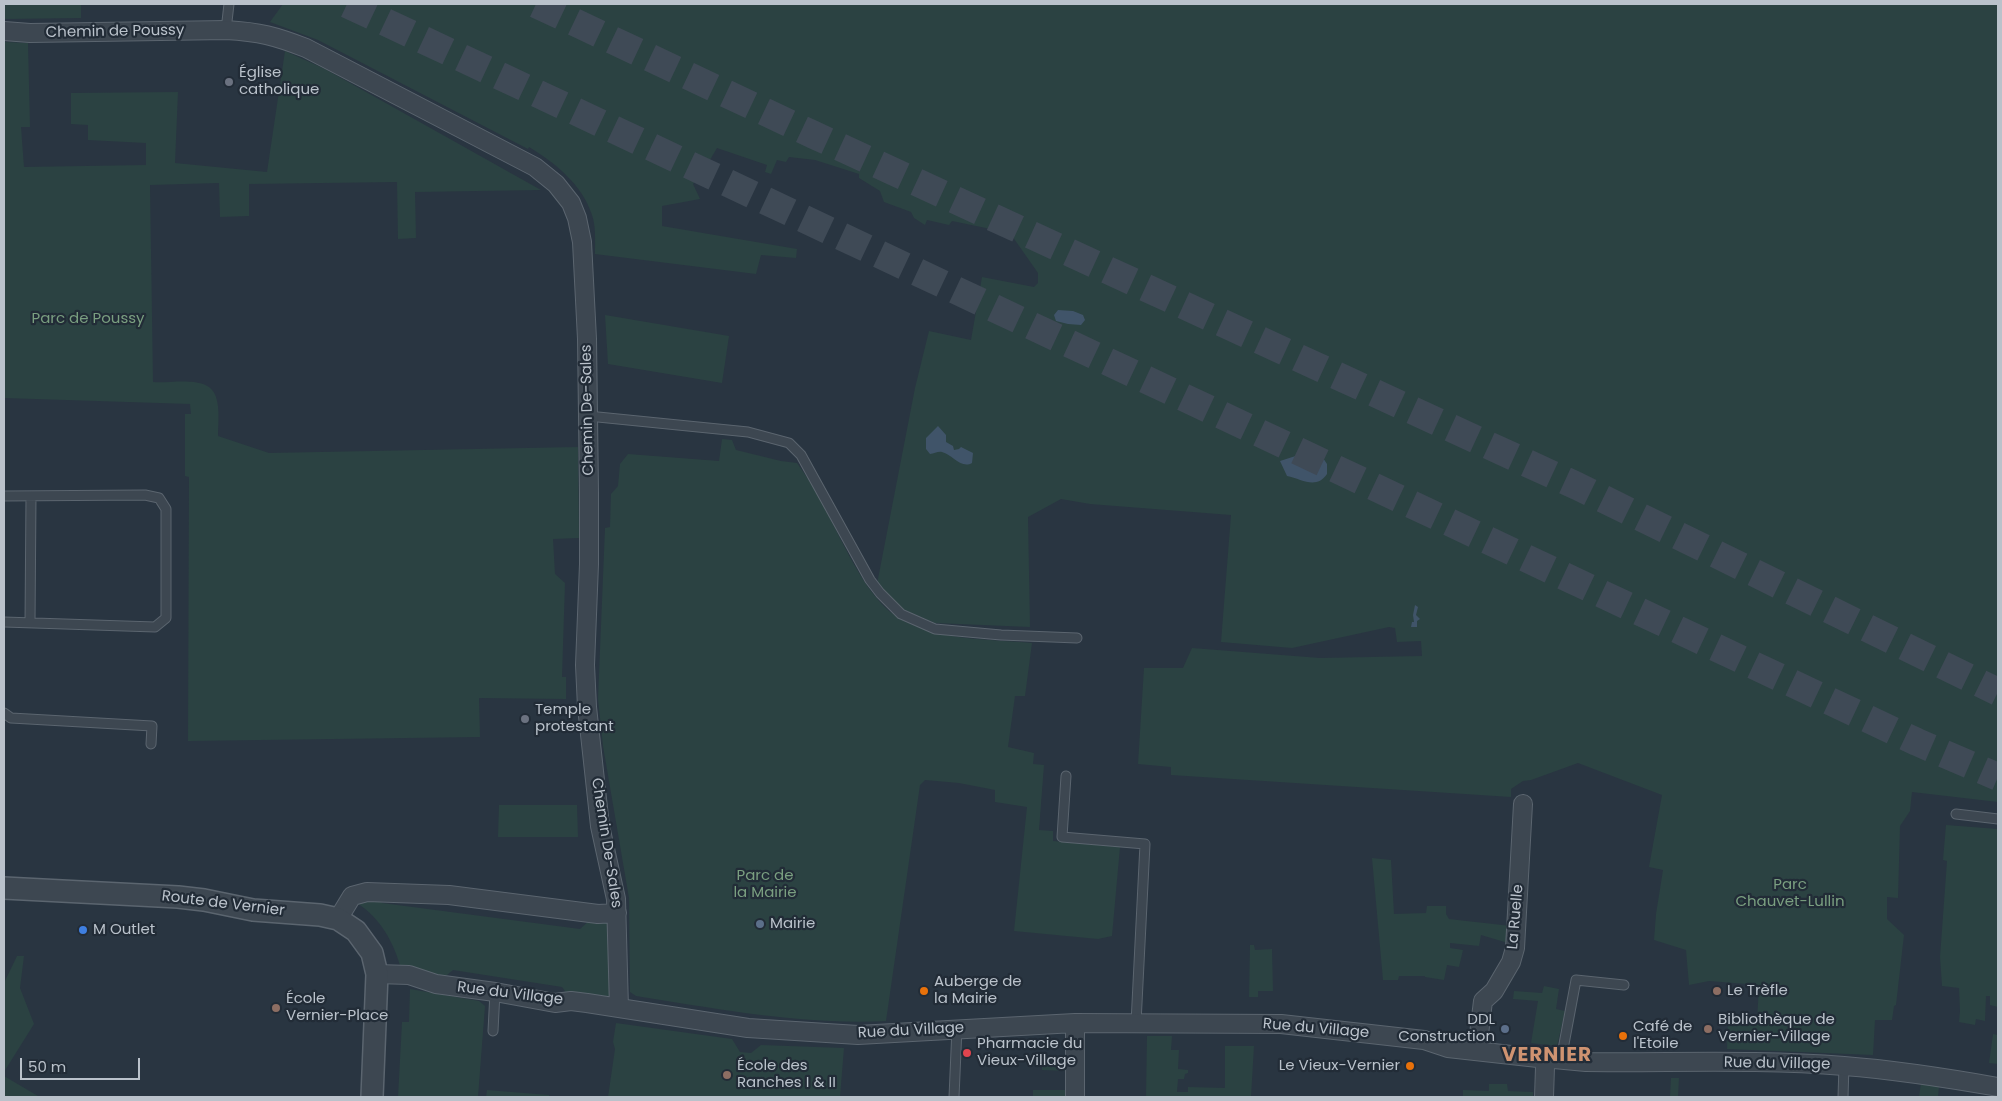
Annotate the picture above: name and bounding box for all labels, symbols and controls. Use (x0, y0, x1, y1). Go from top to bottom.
street label: Chemin de Poussy (46, 22, 184, 42)
place label: Église catholique (239, 64, 319, 99)
marker: Église catholique (223, 76, 235, 88)
park label: Parc de Poussy (32, 310, 144, 328)
street label: Chemin De-Sales (578, 344, 598, 476)
place label: Temple protestant (535, 701, 614, 736)
marker: Temple protestant (519, 713, 531, 725)
street label: Chemin De-Sales (587, 777, 625, 909)
park label: Parc de la Mairie (733, 867, 797, 902)
park label: Parc Chauvet-Lullin (1735, 876, 1845, 911)
street label: La Ruelle (1504, 884, 1528, 950)
street label: Route de Vernier (160, 888, 286, 920)
place label: Mairie (770, 915, 815, 933)
marker: Mairie (754, 918, 766, 930)
place label: M Outlet (93, 921, 155, 939)
marker: M Outlet (77, 924, 89, 936)
place label: Auberge de la Mairie (934, 973, 1022, 1008)
street label: Rue du Village (456, 979, 564, 1009)
place label: Le Trèfle (1727, 982, 1788, 1000)
marker: Auberge de la Mairie (918, 985, 930, 997)
marker: Le Trèfle (1711, 985, 1723, 997)
place label: École Vernier-Place (286, 990, 388, 1025)
marker: École Vernier-Place (270, 1002, 282, 1014)
place label: DDL Construction (1398, 1011, 1495, 1046)
place label: Bibliothèque de Vernier-Village (1718, 1011, 1835, 1046)
street label: Rue du Village (1262, 1015, 1370, 1043)
place label: Café de l'Etoile (1633, 1018, 1692, 1053)
street label: Rue du Village (857, 1019, 965, 1043)
marker: DDL Construction (1499, 1023, 1511, 1035)
marker: Bibliothèque de Vernier-Village (1702, 1023, 1714, 1035)
marker: Café de l'Etoile (1617, 1030, 1629, 1042)
place label: Pharmacie du Vieux-Village (977, 1035, 1082, 1070)
district label: VERNIER (1501, 1044, 1593, 1068)
marker: Pharmacie du Vieux-Village (961, 1047, 973, 1059)
scale bar (22, 1048, 142, 1080)
street label: Rue du Village (1724, 1054, 1830, 1074)
text: 50 m (28, 1056, 66, 1077)
place label: École des Ranches I & II (737, 1057, 836, 1092)
place label: Le Vieux-Vernier (1279, 1057, 1400, 1075)
marker: Le Vieux-Vernier (1404, 1060, 1416, 1072)
marker: École des Ranches I & II (721, 1069, 733, 1081)

